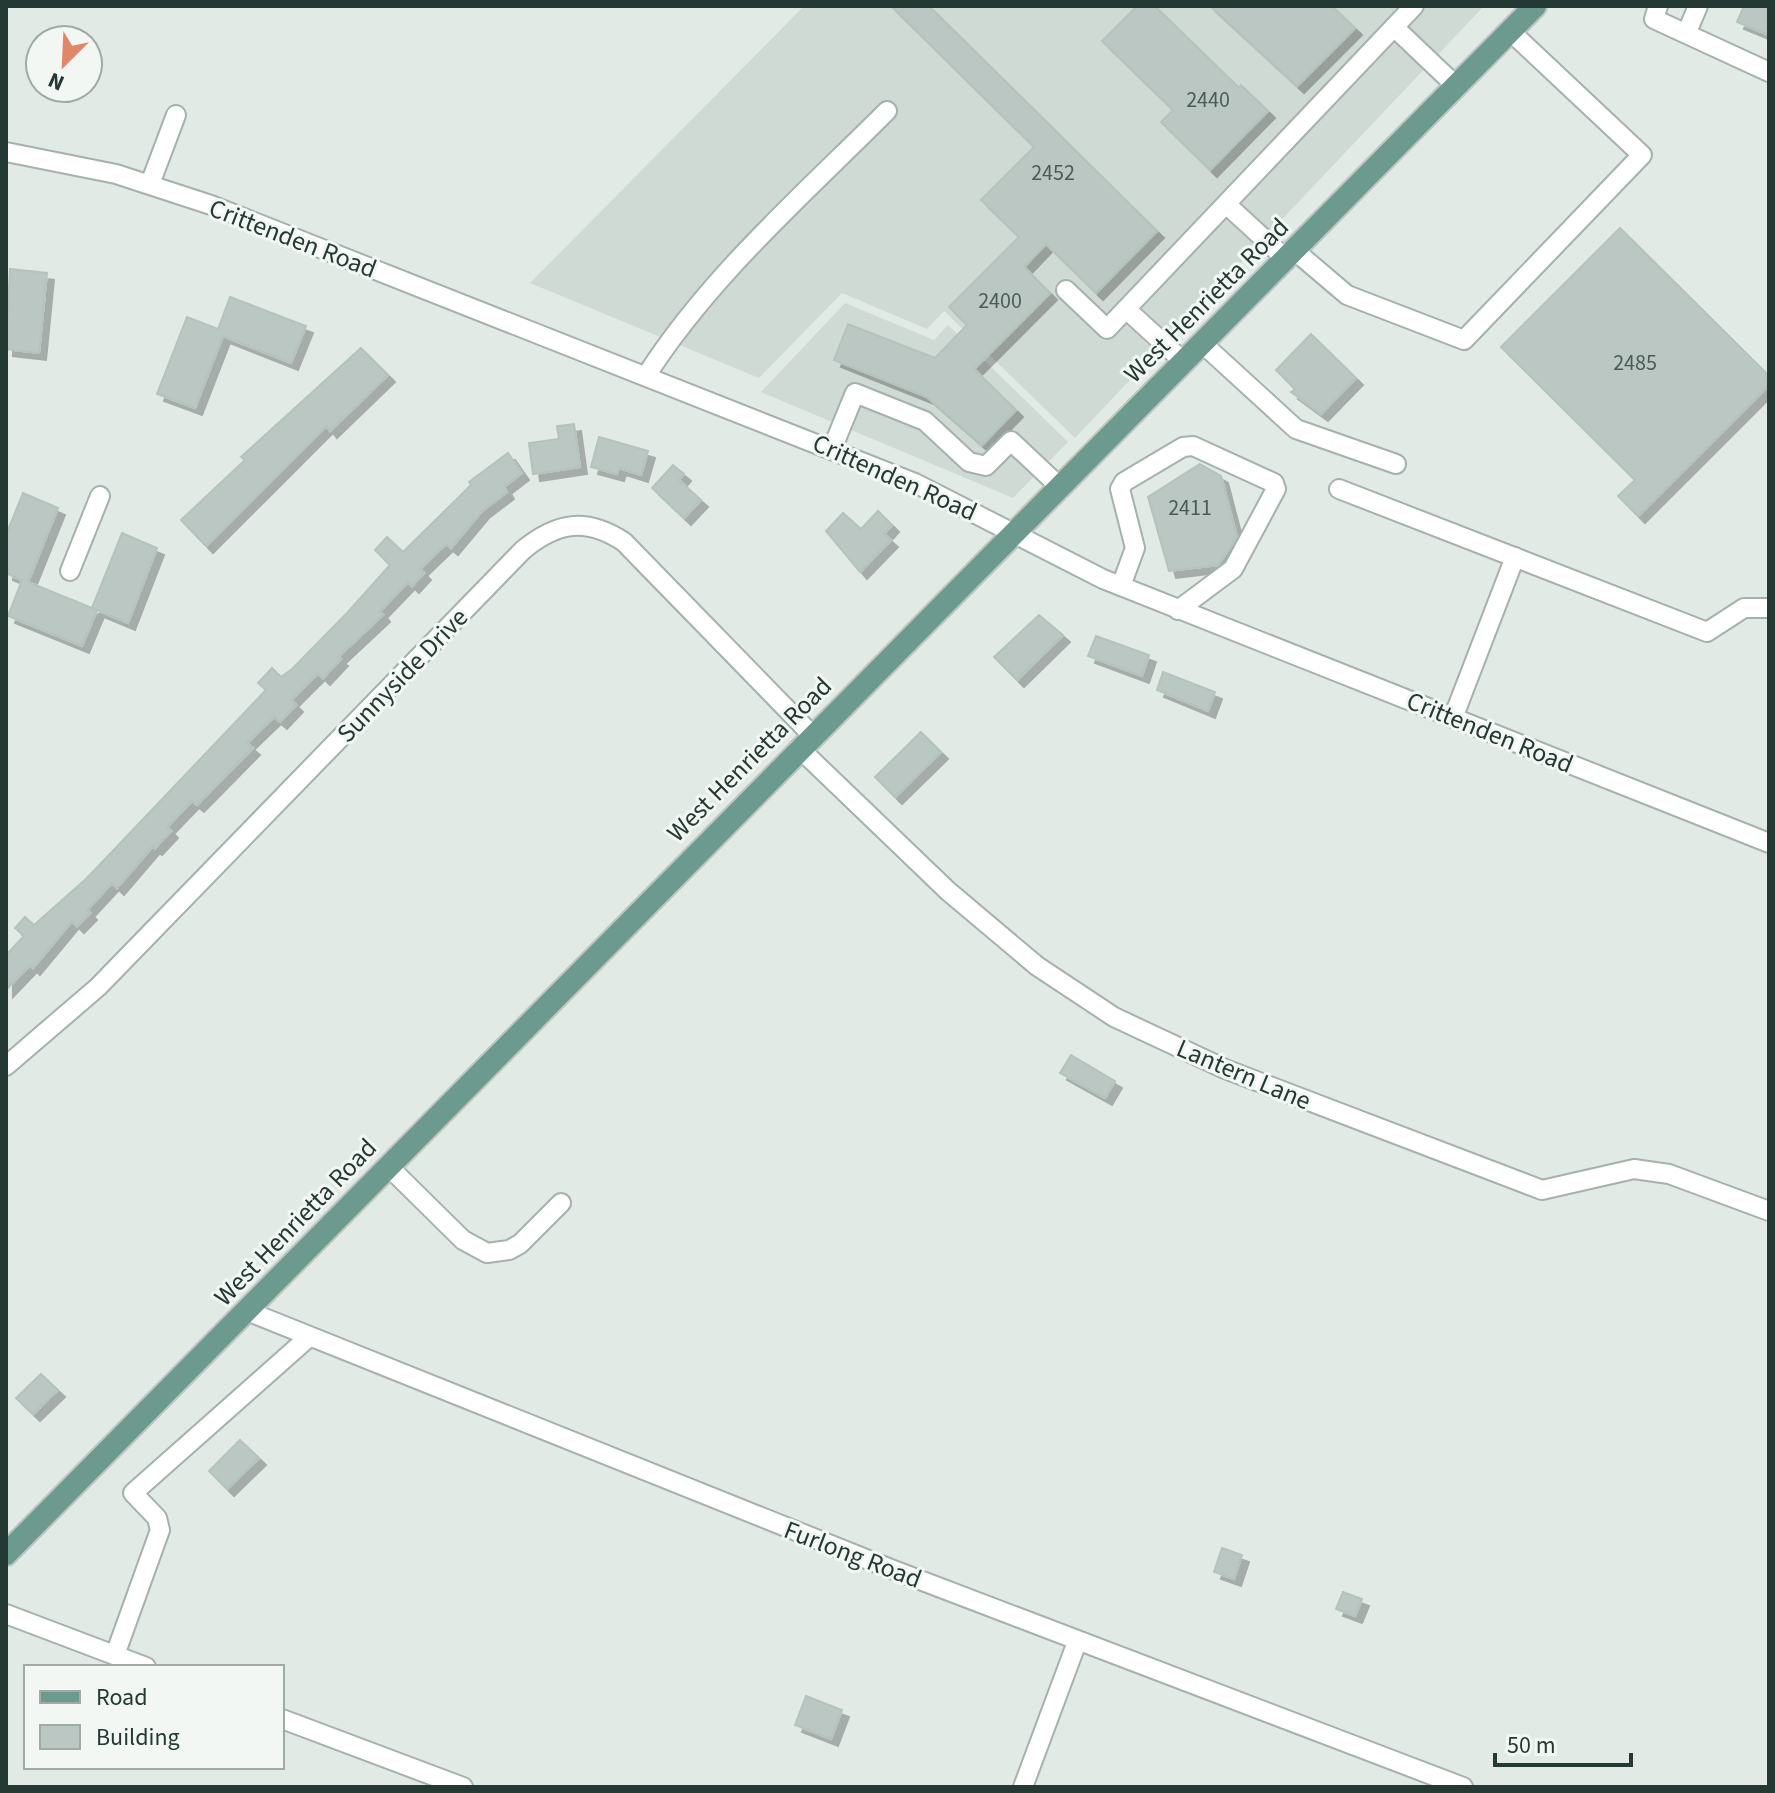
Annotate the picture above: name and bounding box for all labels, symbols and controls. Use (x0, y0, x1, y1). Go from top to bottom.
north arrow (24, 24, 104, 104)
text: N (43, 64, 69, 99)
house number: 2440 (1186, 84, 1230, 116)
house number: 2452 (1031, 157, 1075, 189)
street label: Crittenden Road (204, 190, 382, 287)
street label: West Henrietta Road (1115, 209, 1297, 391)
house number: 2400 (978, 285, 1022, 317)
house number: 2485 (1613, 347, 1657, 379)
street label: Crittenden Road (807, 425, 983, 530)
house number: 2411 (1168, 492, 1212, 524)
street label: Sunnyside Drive (328, 600, 476, 751)
street label: West Henrietta Road (658, 668, 840, 850)
street label: Crittenden Road (1401, 682, 1579, 783)
street label: Lantern Lane (1171, 1030, 1317, 1119)
street label: West Henrietta Road (205, 1130, 385, 1314)
street label: Furlong Road (779, 1511, 927, 1598)
legend (24, 1665, 284, 1769)
text: Road (96, 1680, 148, 1715)
scale bar (1495, 1717, 1631, 1767)
text: Building (96, 1720, 180, 1755)
text: 50 m (1507, 1728, 1556, 1763)

